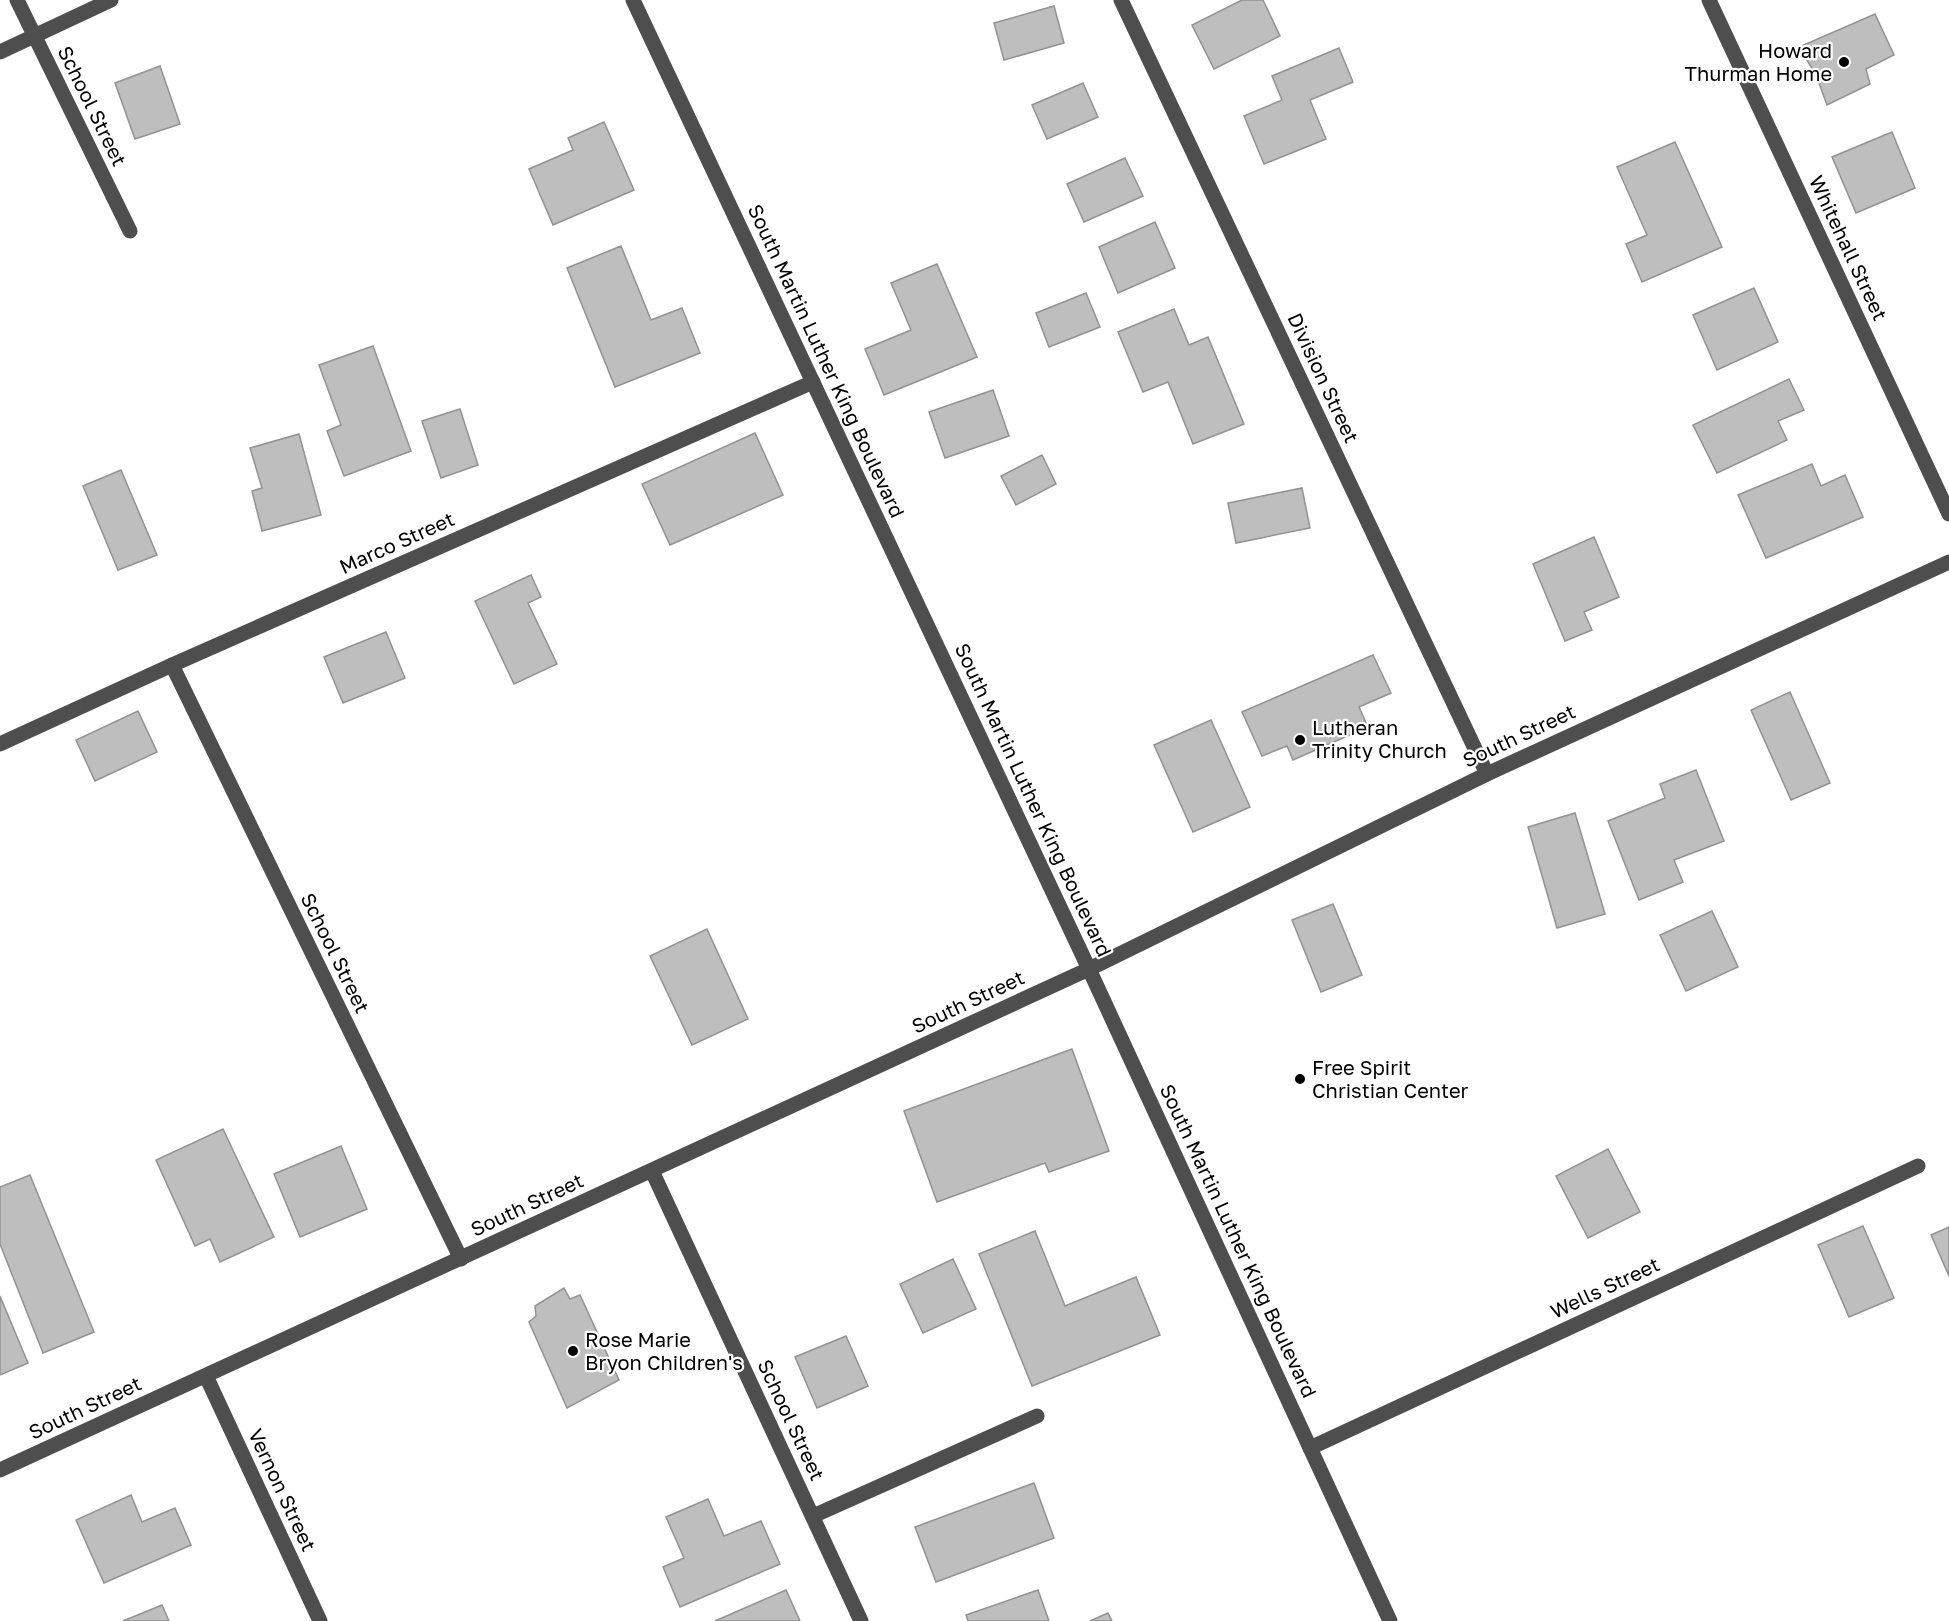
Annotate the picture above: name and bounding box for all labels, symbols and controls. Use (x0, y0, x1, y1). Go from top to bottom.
place label: Howard Thurman Home (1685, 38, 1832, 85)
street label: School Street (53, 42, 132, 170)
marker: Howard Thurman Home (1837, 55, 1851, 69)
street label: Whitehall Street (1805, 171, 1893, 324)
street label: South Martin Luther King Boulevard (744, 200, 910, 521)
street label: Division Street (1283, 309, 1364, 446)
street label: Marco Street (335, 506, 458, 578)
street label: South Martin Luther King Boulevard (951, 639, 1117, 960)
street label: South Street (1458, 699, 1579, 772)
place label: Lutheran Trinity Church (1312, 715, 1447, 762)
marker: Lutheran Trinity Church (1293, 733, 1307, 747)
street label: School Street (296, 889, 375, 1017)
street label: South Street (907, 965, 1028, 1038)
place label: Free Spirit Christian Center (1312, 1055, 1469, 1102)
marker: Free Spirit Christian Center (1293, 1072, 1307, 1086)
street label: South Martin Luther King Boulevard (1156, 1080, 1322, 1401)
street label: South Street (466, 1168, 587, 1241)
street label: Wells Street (1546, 1251, 1663, 1323)
place label: Rose Marie Bryon Children's (585, 1327, 743, 1374)
marker: Rose Marie Bryon Children's (566, 1344, 580, 1358)
street label: School Street (753, 1355, 830, 1484)
street label: South Street (24, 1371, 145, 1444)
street label: Vernon Street (244, 1425, 322, 1555)

